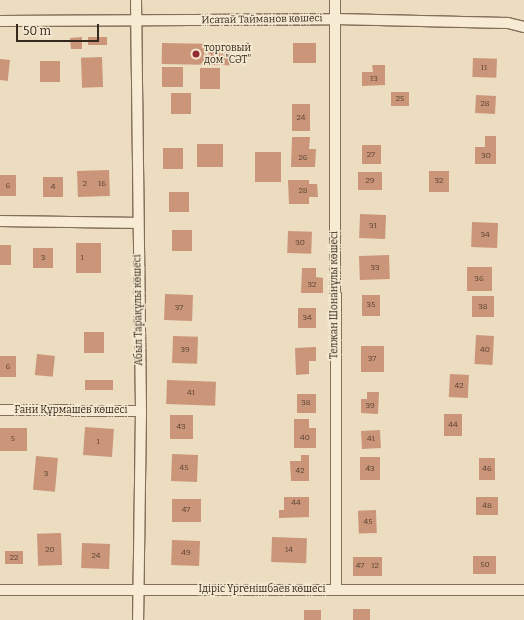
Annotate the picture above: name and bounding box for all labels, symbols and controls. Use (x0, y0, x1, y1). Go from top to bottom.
street label: Исатай Тайманов көшесі (201, 13, 323, 27)
scale bar (18, 16, 101, 42)
text: 50 m (23, 24, 51, 38)
place label: торговый дом "СӘТ" (204, 42, 251, 66)
marker: торговый дом "СӘТ" (191, 49, 201, 59)
house number: 11 (481, 63, 487, 73)
house number: 13 (370, 74, 378, 84)
house number: 25 (396, 94, 404, 104)
house number: 28 (480, 99, 490, 109)
house number: 24 (296, 113, 306, 123)
house number: 27 (367, 150, 375, 160)
house number: 30 (481, 151, 491, 161)
house number: 26 (298, 153, 308, 163)
house number: 29 (365, 176, 375, 186)
house number: 32 (435, 176, 443, 186)
house number: 2 (83, 179, 87, 189)
house number: 16 (98, 179, 106, 189)
house number: 6 (6, 181, 10, 191)
house number: 4 (51, 182, 55, 192)
house number: 28 (298, 186, 308, 196)
house number: 31 (369, 221, 377, 231)
house number: 34 (480, 230, 490, 240)
street label: Телжан Шонанұлы көшесі (329, 231, 341, 359)
house number: 30 (295, 238, 305, 248)
house number: 3 (41, 253, 45, 263)
house number: 1 (80, 253, 84, 263)
street label: Абыл Тарақұлы көшесі (132, 254, 146, 366)
house number: 33 (371, 263, 379, 273)
house number: 36 (474, 274, 484, 284)
house number: 32 (308, 280, 316, 290)
house number: 35 (367, 300, 375, 310)
house number: 38 (478, 302, 488, 312)
house number: 37 (175, 303, 183, 313)
house number: 34 (302, 313, 312, 323)
house number: 39 (180, 345, 190, 355)
house number: 40 (480, 345, 490, 355)
house number: 37 (368, 354, 376, 364)
house number: 6 (6, 362, 10, 372)
house number: 42 (454, 381, 464, 391)
house number: 41 (187, 388, 195, 398)
house number: 38 (301, 398, 311, 408)
house number: 39 (365, 401, 375, 411)
street label: Ғани Құрмашев көшесі (15, 405, 127, 417)
house number: 44 (448, 420, 458, 430)
house number: 43 (176, 422, 186, 432)
house number: 40 (300, 433, 310, 443)
house number: 5 (11, 434, 15, 444)
house number: 41 (367, 434, 375, 444)
house number: 1 (96, 437, 100, 447)
house number: 45 (180, 463, 188, 473)
house number: 43 (365, 464, 375, 474)
house number: 46 (482, 464, 492, 474)
house number: 42 (295, 466, 305, 476)
house number: 3 (44, 469, 48, 479)
house number: 44 (291, 498, 301, 508)
house number: 48 (482, 501, 492, 511)
house number: 47 (182, 505, 190, 515)
house number: 45 (364, 517, 372, 527)
house number: 20 (45, 545, 55, 555)
house number: 14 (285, 545, 293, 555)
house number: 49 (181, 548, 191, 558)
house number: 24 (91, 551, 101, 561)
house number: 22 (10, 553, 18, 563)
house number: 50 (480, 560, 490, 570)
house number: 47 (356, 561, 364, 571)
house number: 12 (371, 561, 379, 571)
street label: Ідіріс Үргенішбаев көшесі (198, 584, 326, 596)

